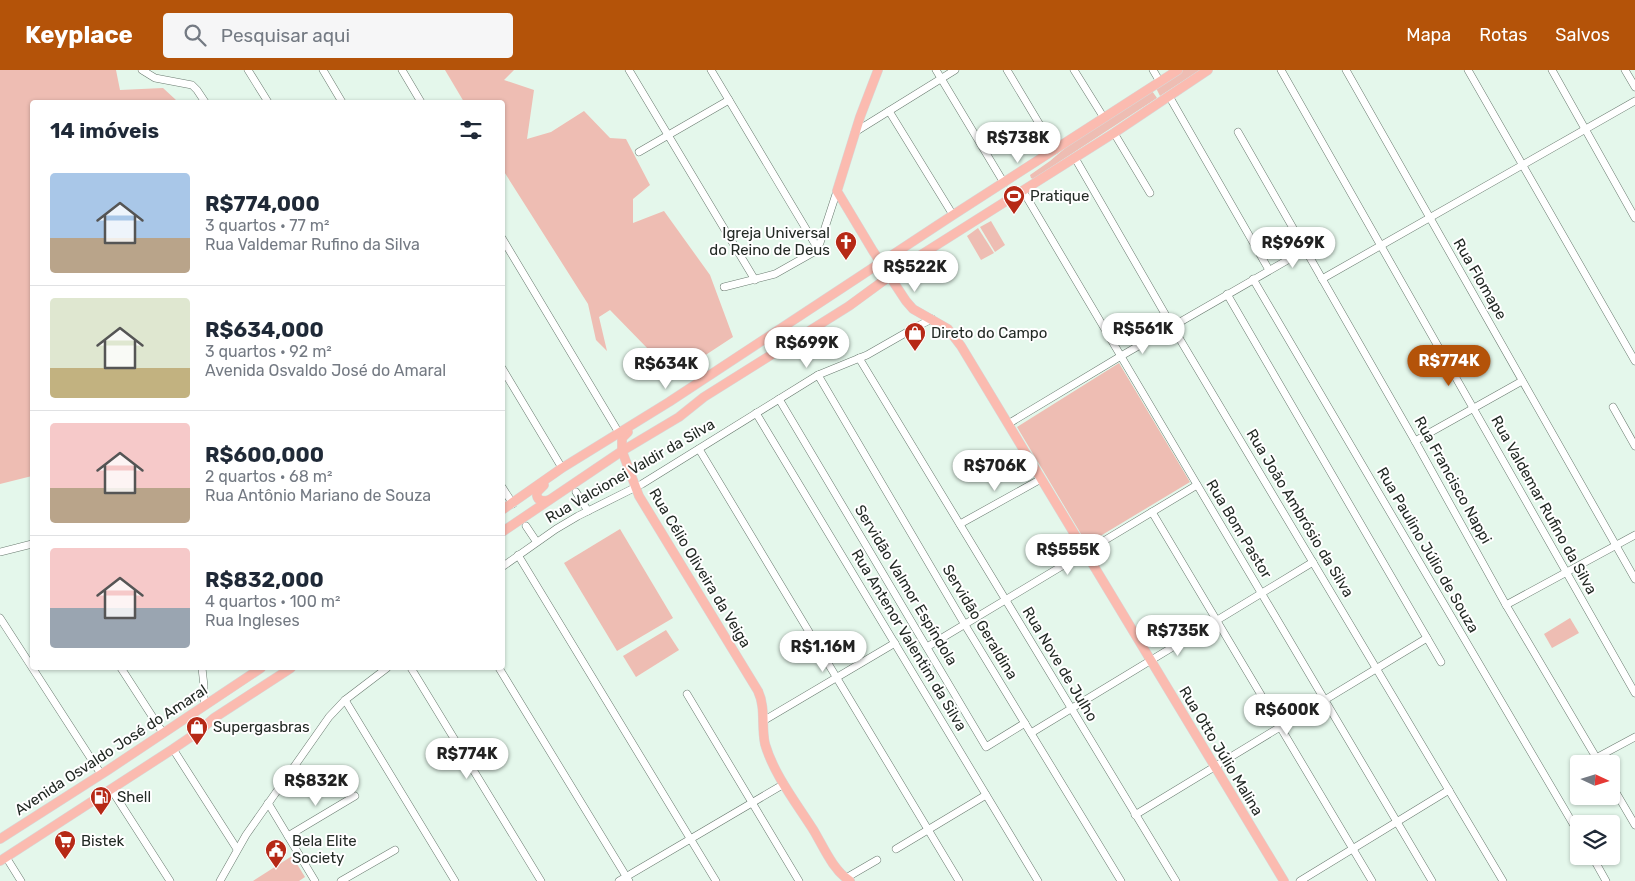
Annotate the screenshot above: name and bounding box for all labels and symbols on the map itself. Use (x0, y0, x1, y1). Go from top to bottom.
pin: R$738K (977, 122, 1059, 164)
sports icon: Pratique (1002, 184, 1026, 215)
place label: Pratique (1030, 187, 1089, 205)
place label: Igreja Universal do Reino de Deus (709, 224, 830, 259)
pin: R$969K (1252, 226, 1334, 269)
church icon: Igreja Universal do Reino de Deus (834, 230, 858, 261)
street label: Rua Flomape (1450, 235, 1510, 323)
pin: R$522K (874, 250, 956, 293)
pin: R$561K (1102, 312, 1184, 355)
shop icon: Direto do Campo (903, 321, 927, 352)
place label: Direto do Campo (931, 324, 1047, 342)
pin: R$699K (766, 326, 848, 369)
pin: R$774K (1408, 344, 1490, 387)
pin: R$634K (625, 348, 707, 390)
street label: Rua Francisco Nappi (1411, 413, 1495, 547)
street label: Rua Valdemar Rufino da Silva (1487, 413, 1601, 597)
street label: Rua Valcionei Valdir da Silva (542, 415, 718, 527)
street label: Rua João Ambrósio da Silva (1243, 426, 1357, 600)
pin: R$706K (954, 450, 1036, 492)
street label: Rua Paulino Júlio de Souza (1373, 464, 1483, 636)
street label: Rua Bom Pastor (1202, 476, 1276, 582)
street label: Rua Célio Oliveira da Veiga (645, 485, 755, 651)
street label: Servidão Valmor Espíndola (851, 501, 961, 669)
pin: R$555K (1027, 534, 1109, 576)
street label: Rua Antenor Valentim da Silva (848, 546, 970, 734)
street label: Servidão Geraldina (939, 561, 1021, 683)
street label: Rua Nove de Julho (1019, 603, 1101, 725)
pin: R$735K (1137, 614, 1219, 657)
pin: R$1.16M (777, 630, 869, 673)
street label: Avenida Osvaldo José do Amaral (11, 681, 211, 819)
street label: Rua Otto Júlio Malina (1175, 683, 1267, 819)
pin: R$600K (1246, 694, 1328, 736)
shop icon: Supergasbras (185, 715, 209, 746)
place label: Supergasbras (213, 718, 310, 736)
pin: R$774K (426, 738, 508, 780)
north arrow (1570, 755, 1620, 805)
pin: R$832K (275, 764, 357, 807)
fuel station icon: Shell (89, 785, 113, 816)
place label: Shell (117, 788, 151, 806)
supermarket icon: Bistek (53, 829, 77, 860)
place label: Bistek (81, 832, 125, 850)
place label: Bela Elite Society (292, 832, 357, 867)
public building icon: Bela Elite Society (264, 838, 288, 869)

